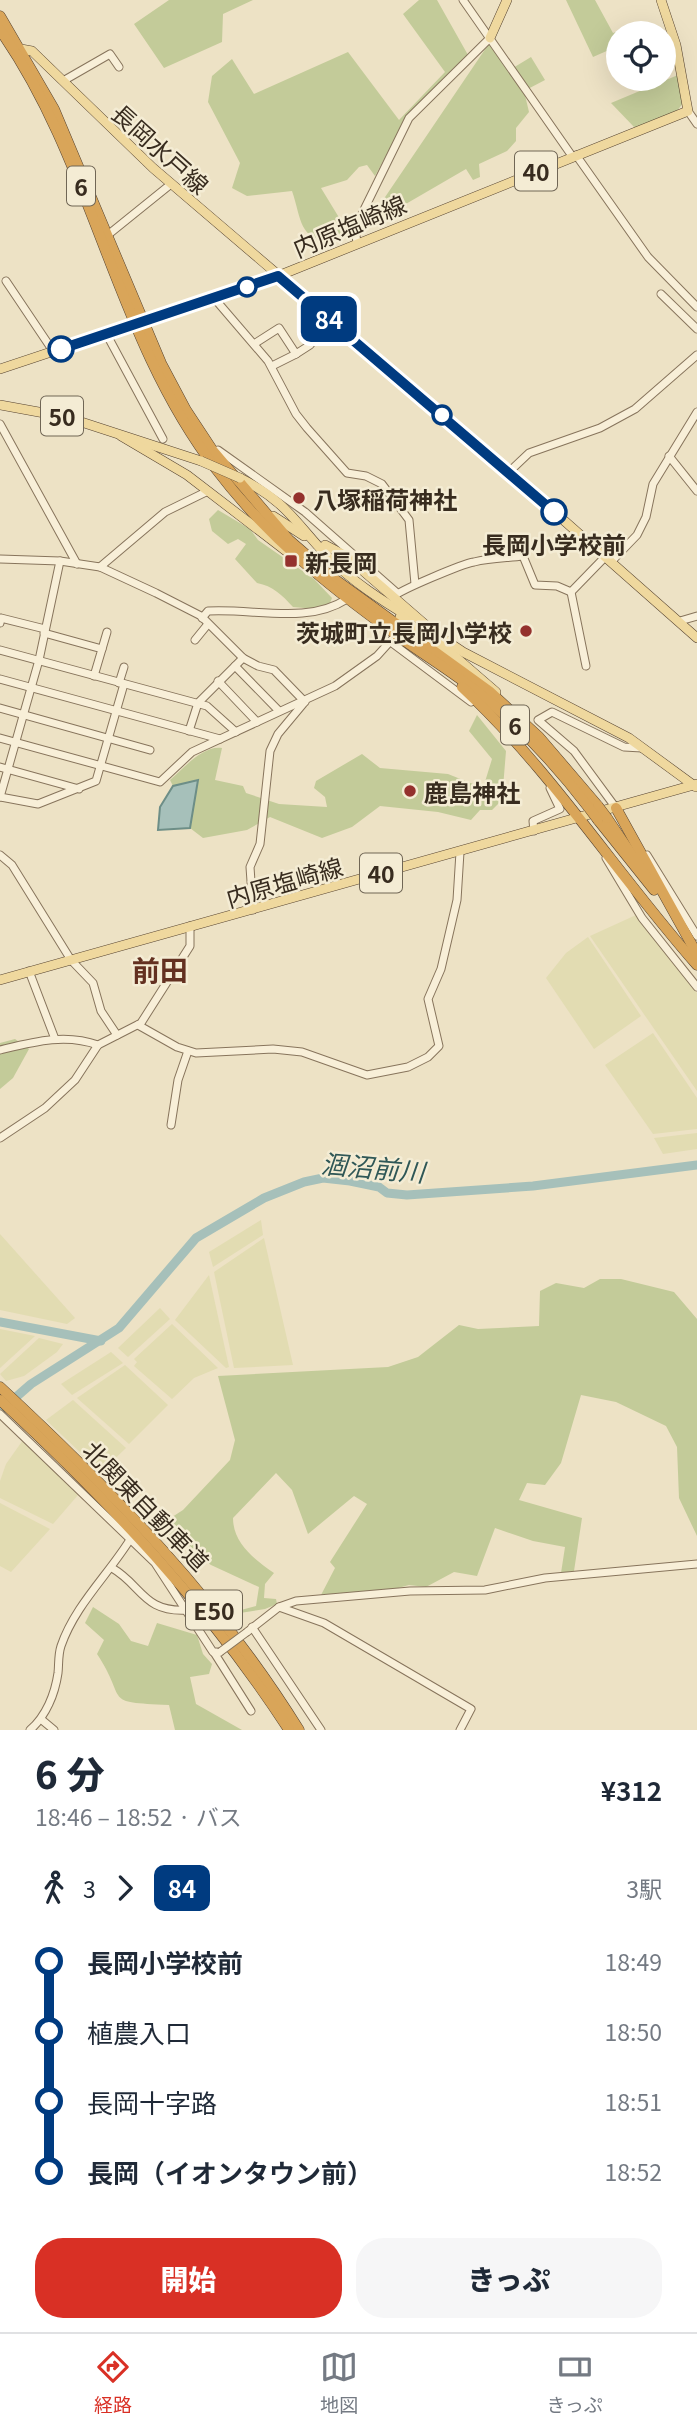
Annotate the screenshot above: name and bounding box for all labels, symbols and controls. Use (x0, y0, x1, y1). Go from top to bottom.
map controls (606, 21, 676, 91)
button: locate (606, 21, 676, 91)
street label: 長岡水戸線 (105, 95, 217, 201)
road number: 40 (515, 152, 557, 190)
road number: 6 (67, 167, 95, 206)
street label: 内原塩崎線 (287, 185, 411, 265)
unlabelled marker (237, 277, 257, 297)
line badge: 84 (298, 296, 360, 342)
text: 84 (315, 301, 343, 336)
unlabelled marker (48, 336, 74, 362)
road number: 50 (41, 396, 83, 436)
unlabelled marker (432, 405, 452, 425)
place label: 八塚稲荷神社 (313, 481, 457, 516)
marker: 八塚稲荷神社 (291, 490, 307, 506)
marker: 長岡小学校前 (541, 499, 567, 525)
place label: 長岡小学校前 (482, 526, 626, 561)
place label: 新長岡 (305, 544, 377, 579)
marker: 新長岡 (283, 553, 299, 569)
place label: 茨城町立長岡小学校 (296, 614, 512, 649)
marker: 茨城町立長岡小学校 (518, 623, 534, 639)
road number: 6 (501, 706, 529, 744)
place label: 鹿島神社 (424, 774, 520, 809)
marker: 鹿島神社 (402, 783, 418, 799)
street label: 内原塩崎線 (222, 848, 346, 914)
road number: 40 (360, 853, 402, 892)
district label: 前田 (132, 949, 188, 989)
water label: 涸沼前川 (320, 1143, 429, 1189)
street label: 北関東自動車道 (76, 1432, 218, 1578)
road number: E50 (186, 1590, 242, 1630)
text: 6 分 (35, 1745, 104, 1800)
text: ¥312 (601, 1771, 662, 1808)
text: 18:46 – 18:52 · バス (35, 1799, 242, 1833)
icon: walk (35, 1869, 73, 1907)
icon: forward (106, 1869, 144, 1907)
text: 84 (168, 1870, 196, 1905)
text: 3 (83, 1871, 96, 1905)
text: 3駅 (626, 1871, 662, 1905)
text: 長岡小学校前 (87, 1943, 243, 1980)
text: 18:49 (605, 1944, 662, 1978)
text: 植農入口 (87, 2013, 191, 2050)
text: 18:50 (605, 2014, 662, 2048)
text: 長岡十字路 (87, 2083, 217, 2120)
text: 18:51 (605, 2084, 662, 2118)
text: 長岡（イオンタウン前） (87, 2153, 373, 2190)
text: 18:52 (605, 2154, 662, 2188)
button: 開始 (35, 2238, 342, 2318)
button: きっぷ (356, 2238, 662, 2318)
tab: 経路 (94, 2348, 132, 2417)
tab: 地図 (320, 2348, 358, 2417)
tab: きっぷ (547, 2348, 603, 2417)

